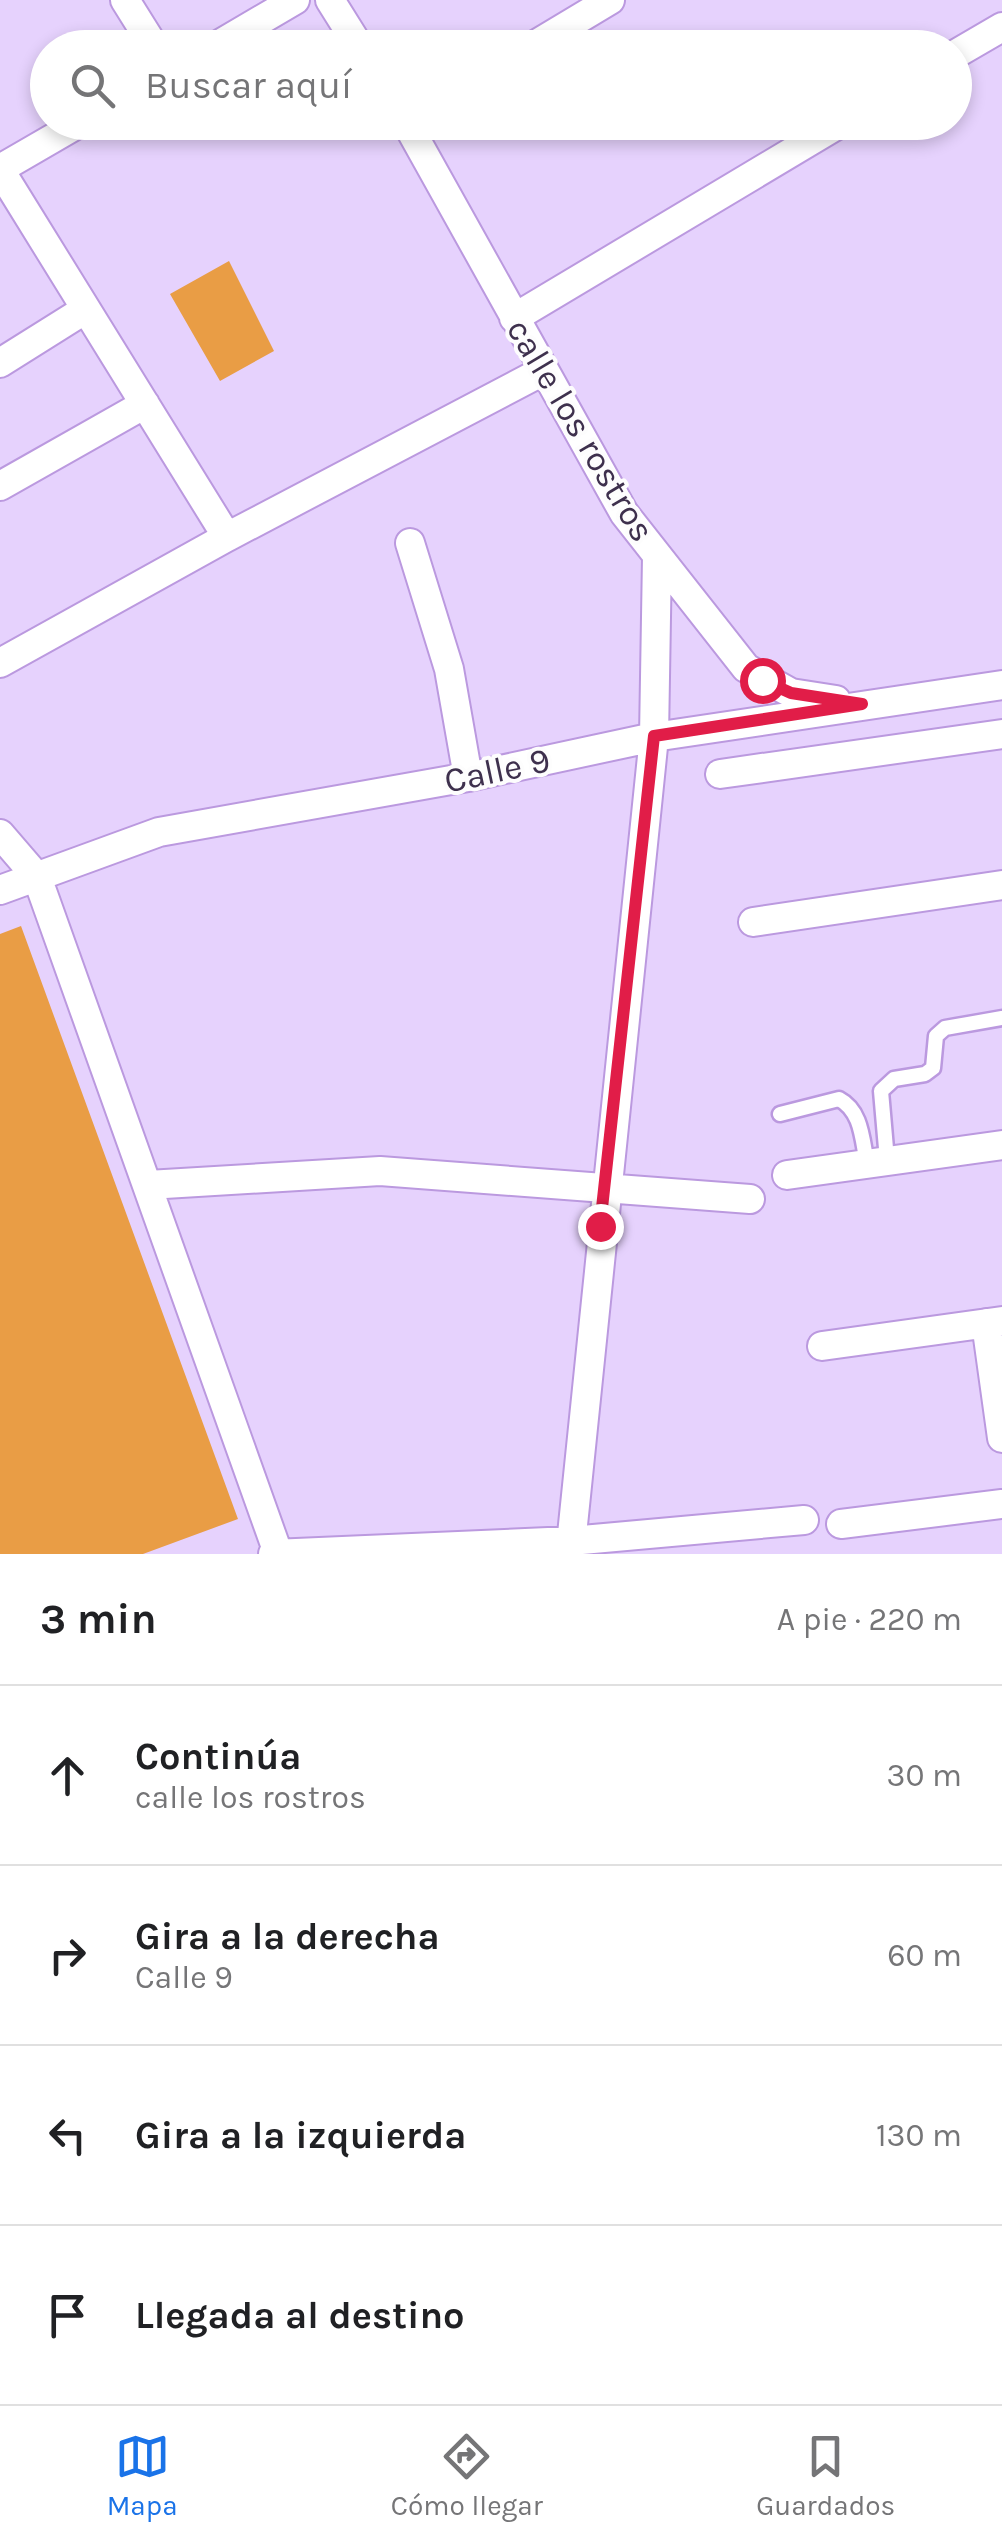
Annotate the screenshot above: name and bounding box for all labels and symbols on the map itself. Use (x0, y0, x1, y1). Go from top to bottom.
street label: calle los rostros (498, 312, 663, 549)
route start (740, 658, 786, 704)
street label: Calle 9 (441, 739, 554, 802)
route end (578, 1204, 624, 1250)

